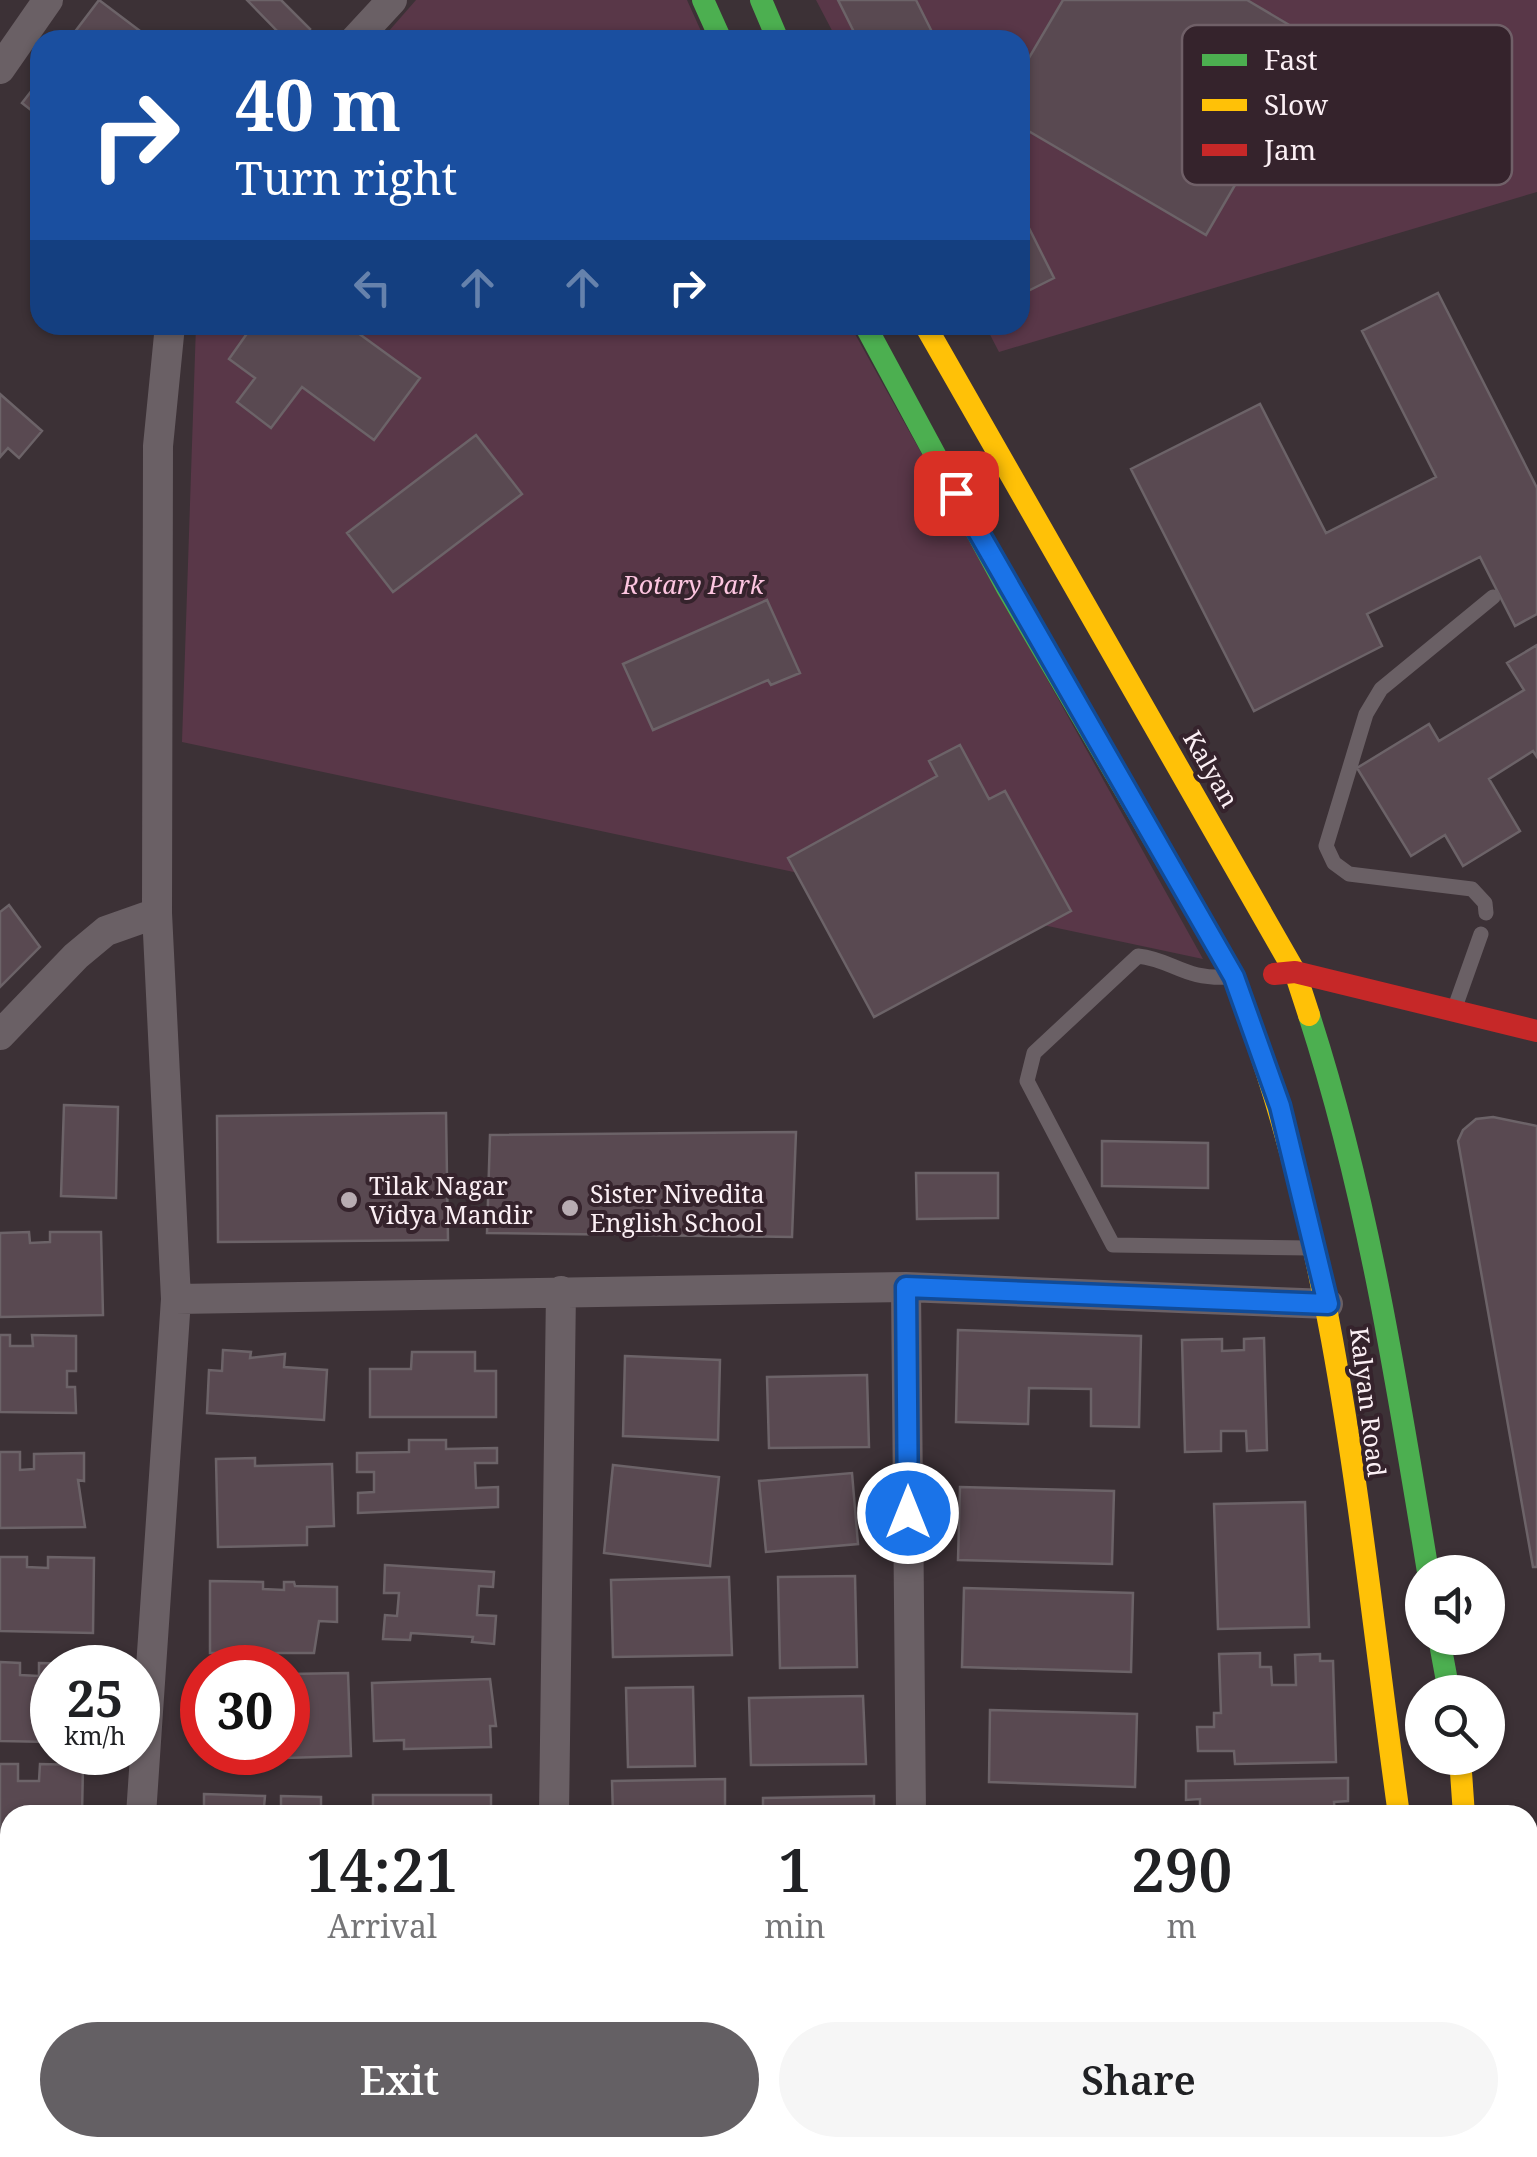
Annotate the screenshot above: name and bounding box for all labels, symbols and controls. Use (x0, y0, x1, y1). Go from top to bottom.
legend (1182, 25, 1512, 185)
text: Fast (1264, 40, 1318, 78)
text: 40 m (235, 56, 401, 152)
icon: right (70, 70, 200, 200)
text: Slow (1264, 85, 1329, 123)
text: Jam (1263, 130, 1316, 168)
text: Turn right (235, 147, 457, 208)
icon: left (345, 260, 400, 315)
icon: ahead (450, 260, 505, 315)
icon: ahead (555, 260, 610, 315)
icon: right (660, 260, 715, 315)
pin (914, 451, 999, 536)
icon: arrive (929, 466, 984, 521)
park label: Rotary Park (621, 567, 765, 601)
street label: Kalyan (1176, 724, 1248, 813)
place label: Tilak Nagar Vidya Mandir (369, 1168, 533, 1231)
place label: Sister Nivedita English School (590, 1176, 764, 1239)
marker: Tilak Nagar Vidya Mandir (338, 1189, 360, 1211)
marker: Sister Nivedita English School (559, 1197, 581, 1219)
street label: Kalyan Road (1343, 1325, 1395, 1479)
position arrow (856, 1461, 960, 1565)
map controls (1405, 1555, 1505, 1775)
button: sound (1405, 1555, 1505, 1655)
speed limit sign: 30 (180, 1645, 310, 1775)
text: 25 (67, 1664, 123, 1732)
button: search (1405, 1675, 1505, 1775)
text: km/h (64, 1718, 126, 1752)
text: 14:21 (306, 1828, 459, 1910)
text: 1 (778, 1828, 812, 1910)
text: 290 (1131, 1828, 1232, 1910)
text: Arrival (327, 1904, 437, 1947)
text: min (764, 1904, 825, 1947)
text: m (1167, 1904, 1197, 1947)
button: Exit (40, 2022, 759, 2137)
button: Share (779, 2022, 1498, 2137)

